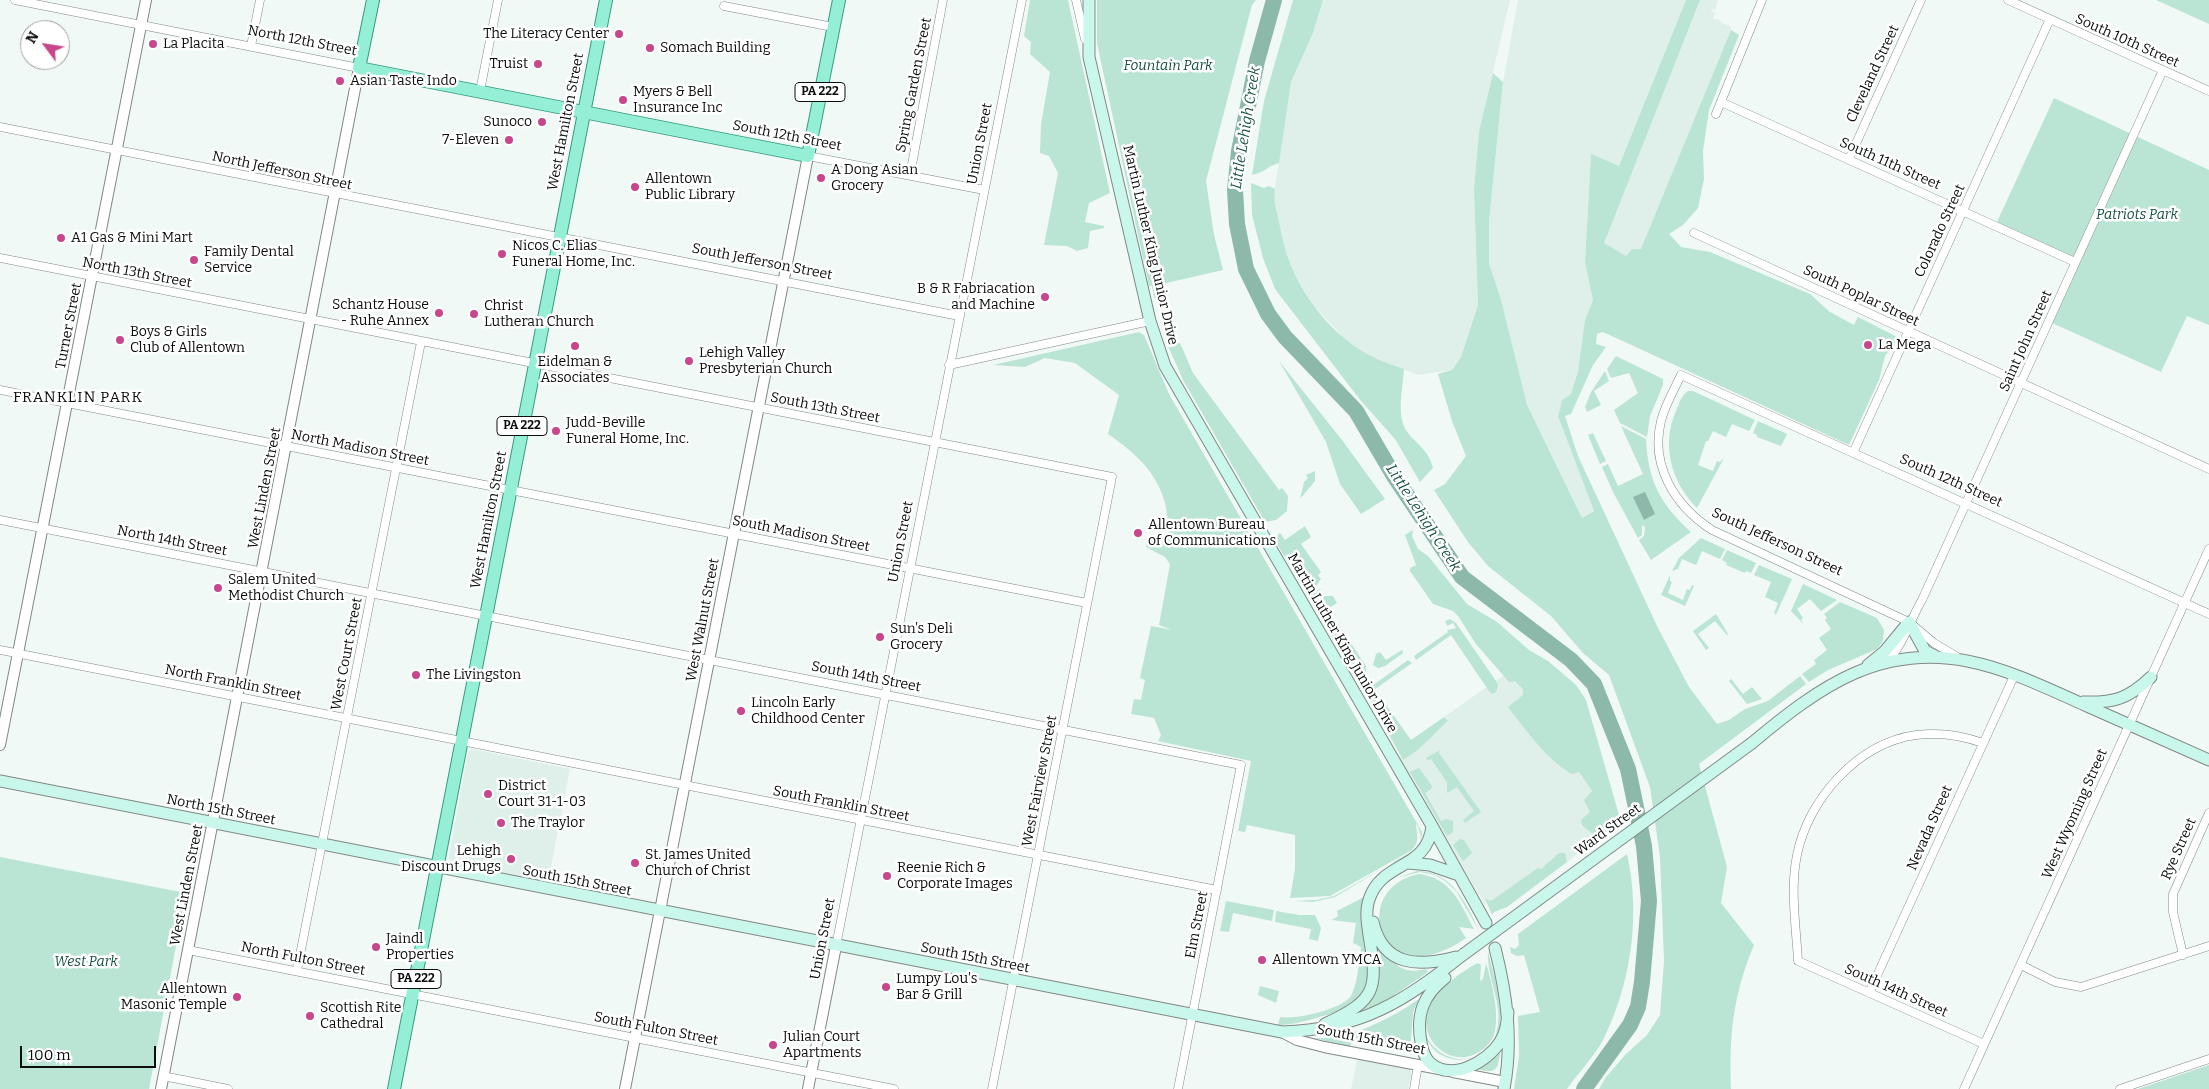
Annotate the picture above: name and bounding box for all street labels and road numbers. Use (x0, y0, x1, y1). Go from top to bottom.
street label: South 10th Street (2072, 11, 2182, 71)
street label: Spring Garden Street (893, 16, 935, 154)
street label: North 12th Street (246, 22, 358, 60)
street label: Cleveland Street (1843, 23, 1903, 125)
street label: West Hamilton Street (544, 52, 588, 192)
road number: PA 222 (795, 82, 845, 101)
street label: Union Street (964, 102, 996, 186)
street label: South 12th Street (731, 117, 843, 155)
street label: South 11th Street (1837, 134, 1943, 194)
street label: Martin Luther King Junior Drive (1119, 143, 1181, 347)
street label: North Jefferson Street (211, 148, 353, 194)
street label: Colorado Street (1911, 182, 1969, 280)
street label: South Jefferson Street (690, 240, 834, 284)
street label: North 13th Street (81, 254, 193, 292)
street label: South Poplar Street (1800, 262, 1922, 330)
street label: Turner Street (52, 281, 86, 371)
street label: Saint John Street (1996, 288, 2056, 394)
street label: South 13th Street (769, 389, 881, 427)
road number: PA 222 (497, 416, 547, 436)
street label: West Linden Street (245, 426, 285, 550)
street label: North Madison Street (290, 426, 430, 470)
street label: West Hamilton Street (467, 450, 511, 590)
street label: South 12th Street (1897, 451, 2005, 511)
street label: Union Street (885, 500, 917, 584)
street label: South Jefferson Street (1709, 504, 1845, 580)
street label: South Madison Street (731, 512, 871, 556)
street label: North 14th Street (116, 522, 228, 560)
street label: Martin Luther King Junior Drive (1284, 550, 1400, 736)
street label: West Walnut Street (683, 557, 723, 683)
street label: West Court Street (328, 596, 366, 712)
street label: South 14th Street (810, 658, 922, 696)
street label: North Franklin Street (163, 662, 303, 704)
street label: West Fairview Street (1019, 714, 1061, 848)
street label: West Wyoming Street (2039, 746, 2111, 882)
street label: South Franklin Street (771, 783, 911, 825)
street label: Nevada Street (1904, 783, 1956, 873)
street label: North 15th Street (165, 791, 277, 829)
street label: Ward Street (1572, 800, 1644, 860)
street label: Rye Street (2158, 815, 2200, 883)
street label: West Linden Street (167, 823, 207, 947)
street label: South 15th Street (521, 862, 633, 900)
street label: Elm Street (1182, 890, 1212, 960)
street label: Union Street (807, 897, 839, 981)
street label: North Fulton Street (240, 939, 366, 979)
street label: South 15th Street (919, 939, 1031, 977)
street label: South 14th Street (1842, 961, 1950, 1021)
road number: PA 222 (391, 970, 441, 989)
street label: South Fulton Street (593, 1009, 719, 1049)
street label: South 15th Street (1315, 1021, 1427, 1059)

